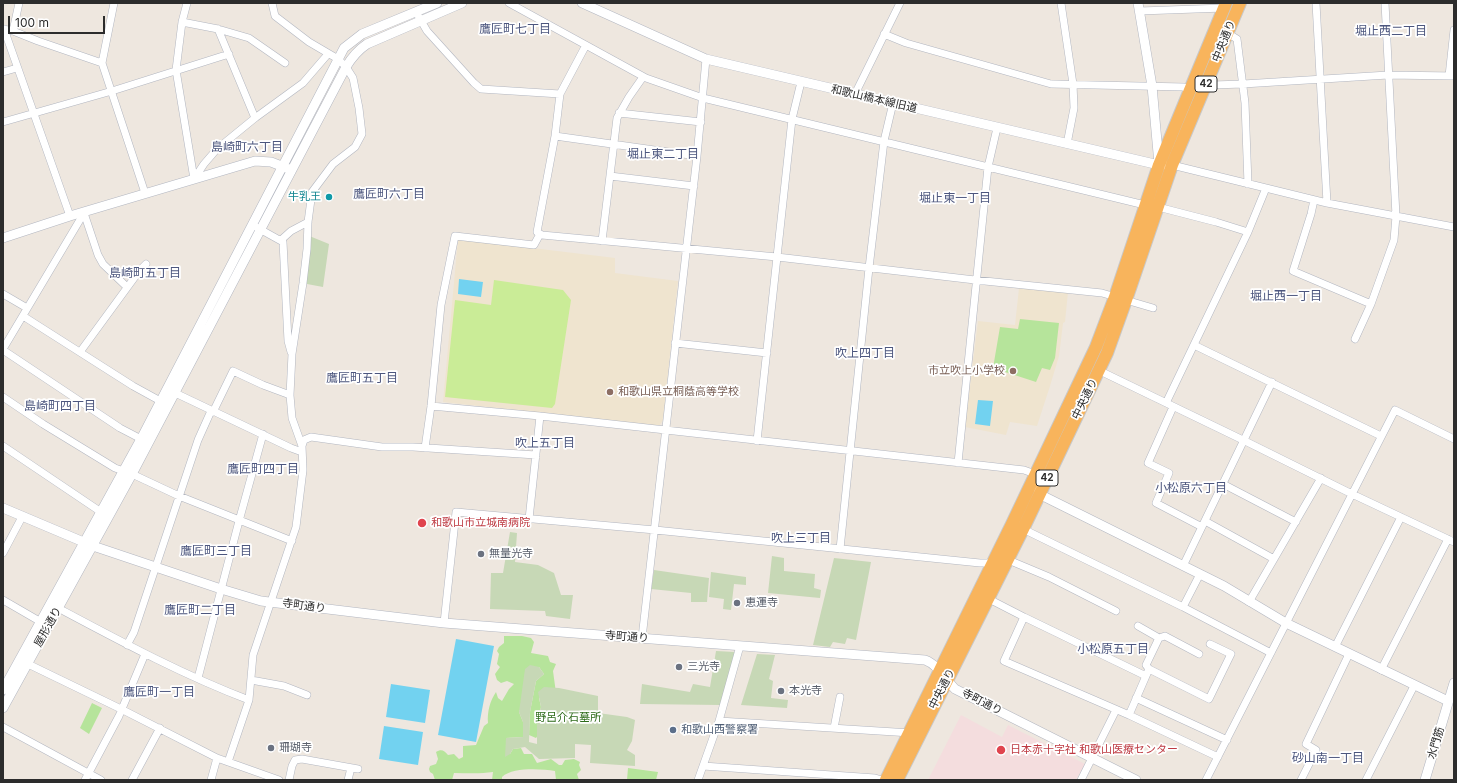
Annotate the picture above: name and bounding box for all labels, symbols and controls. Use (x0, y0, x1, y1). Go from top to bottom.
scale bar (10, 8, 107, 34)
text: 100 m (15, 15, 49, 30)
street label: 中央通り (1210, 18, 1238, 64)
district label: 鷹匠町七丁目 (479, 22, 551, 36)
district label: 堀止西二丁目 (1355, 24, 1427, 38)
road number: 42 (1195, 76, 1217, 92)
street label: 和歌山橋本線旧道 (830, 83, 918, 115)
district label: 島崎町六丁目 (211, 140, 283, 154)
district label: 堀止東二丁目 (627, 147, 699, 161)
district label: 鷹匠町六丁目 (353, 187, 425, 201)
place label: 牛乳王 (288, 190, 321, 204)
district label: 堀止東一丁目 (919, 191, 991, 205)
marker: 牛乳王 (324, 192, 334, 202)
district label: 島崎町五丁目 (109, 266, 181, 280)
district label: 堀止西一丁目 (1250, 289, 1322, 303)
district label: 吹上四丁目 (835, 346, 895, 360)
place label: 市立吹上小学校 (928, 364, 1005, 378)
marker: 市立吹上小学校 (1008, 366, 1018, 376)
district label: 鷹匠町五丁目 (326, 371, 398, 385)
street label: 中央通り (1069, 376, 1101, 422)
place label: 和歌山県立桐蔭高等学校 (618, 385, 739, 399)
marker: 和歌山県立桐蔭高等学校 (605, 387, 615, 397)
district label: 島崎町四丁目 (24, 399, 96, 413)
district label: 吹上五丁目 (515, 436, 575, 450)
district label: 鷹匠町四丁目 (227, 462, 299, 476)
road number: 42 (1036, 470, 1058, 486)
district label: 小松原六丁目 (1155, 481, 1227, 495)
place label: 和歌山市立城南病院 (431, 516, 530, 530)
marker: 和歌山市立城南病院 (416, 517, 428, 529)
district label: 吹上三丁目 (771, 531, 831, 545)
district label: 鷹匠町三丁目 (180, 544, 252, 558)
place label: 無量光寺 (489, 547, 533, 561)
marker: 無量光寺 (476, 549, 486, 559)
street label: 寺町通り (281, 596, 327, 616)
place label: 恵運寺 (745, 596, 778, 610)
marker: 恵運寺 (732, 598, 742, 608)
district label: 鷹匠町二丁目 (164, 603, 236, 617)
street label: 屋形通り (32, 605, 64, 649)
street label: 寺町通り (605, 629, 649, 645)
district label: 小松原五丁目 (1077, 642, 1149, 656)
place label: 三光寺 (687, 660, 720, 674)
marker: 三光寺 (674, 662, 684, 672)
street label: 中央通り (926, 666, 958, 712)
place label: 本光寺 (789, 684, 822, 698)
district label: 鷹匠町一丁目 (123, 685, 195, 699)
marker: 本光寺 (776, 686, 786, 696)
street label: 寺町通り (959, 686, 1005, 718)
park label: 野呂介石墓所 (535, 711, 601, 725)
place label: 和歌山西警察署 (681, 723, 758, 737)
marker: 和歌山西警察署 (668, 725, 678, 735)
street label: 水門筋 (1425, 725, 1447, 761)
place label: 珊瑚寺 (279, 741, 312, 755)
marker: 珊瑚寺 (266, 743, 276, 753)
place label: 日本赤十字社 和歌山医療センター (1010, 743, 1178, 757)
marker: 日本赤十字社 和歌山医療センター (995, 744, 1007, 756)
district label: 砂山南一丁目 (1292, 751, 1364, 765)

